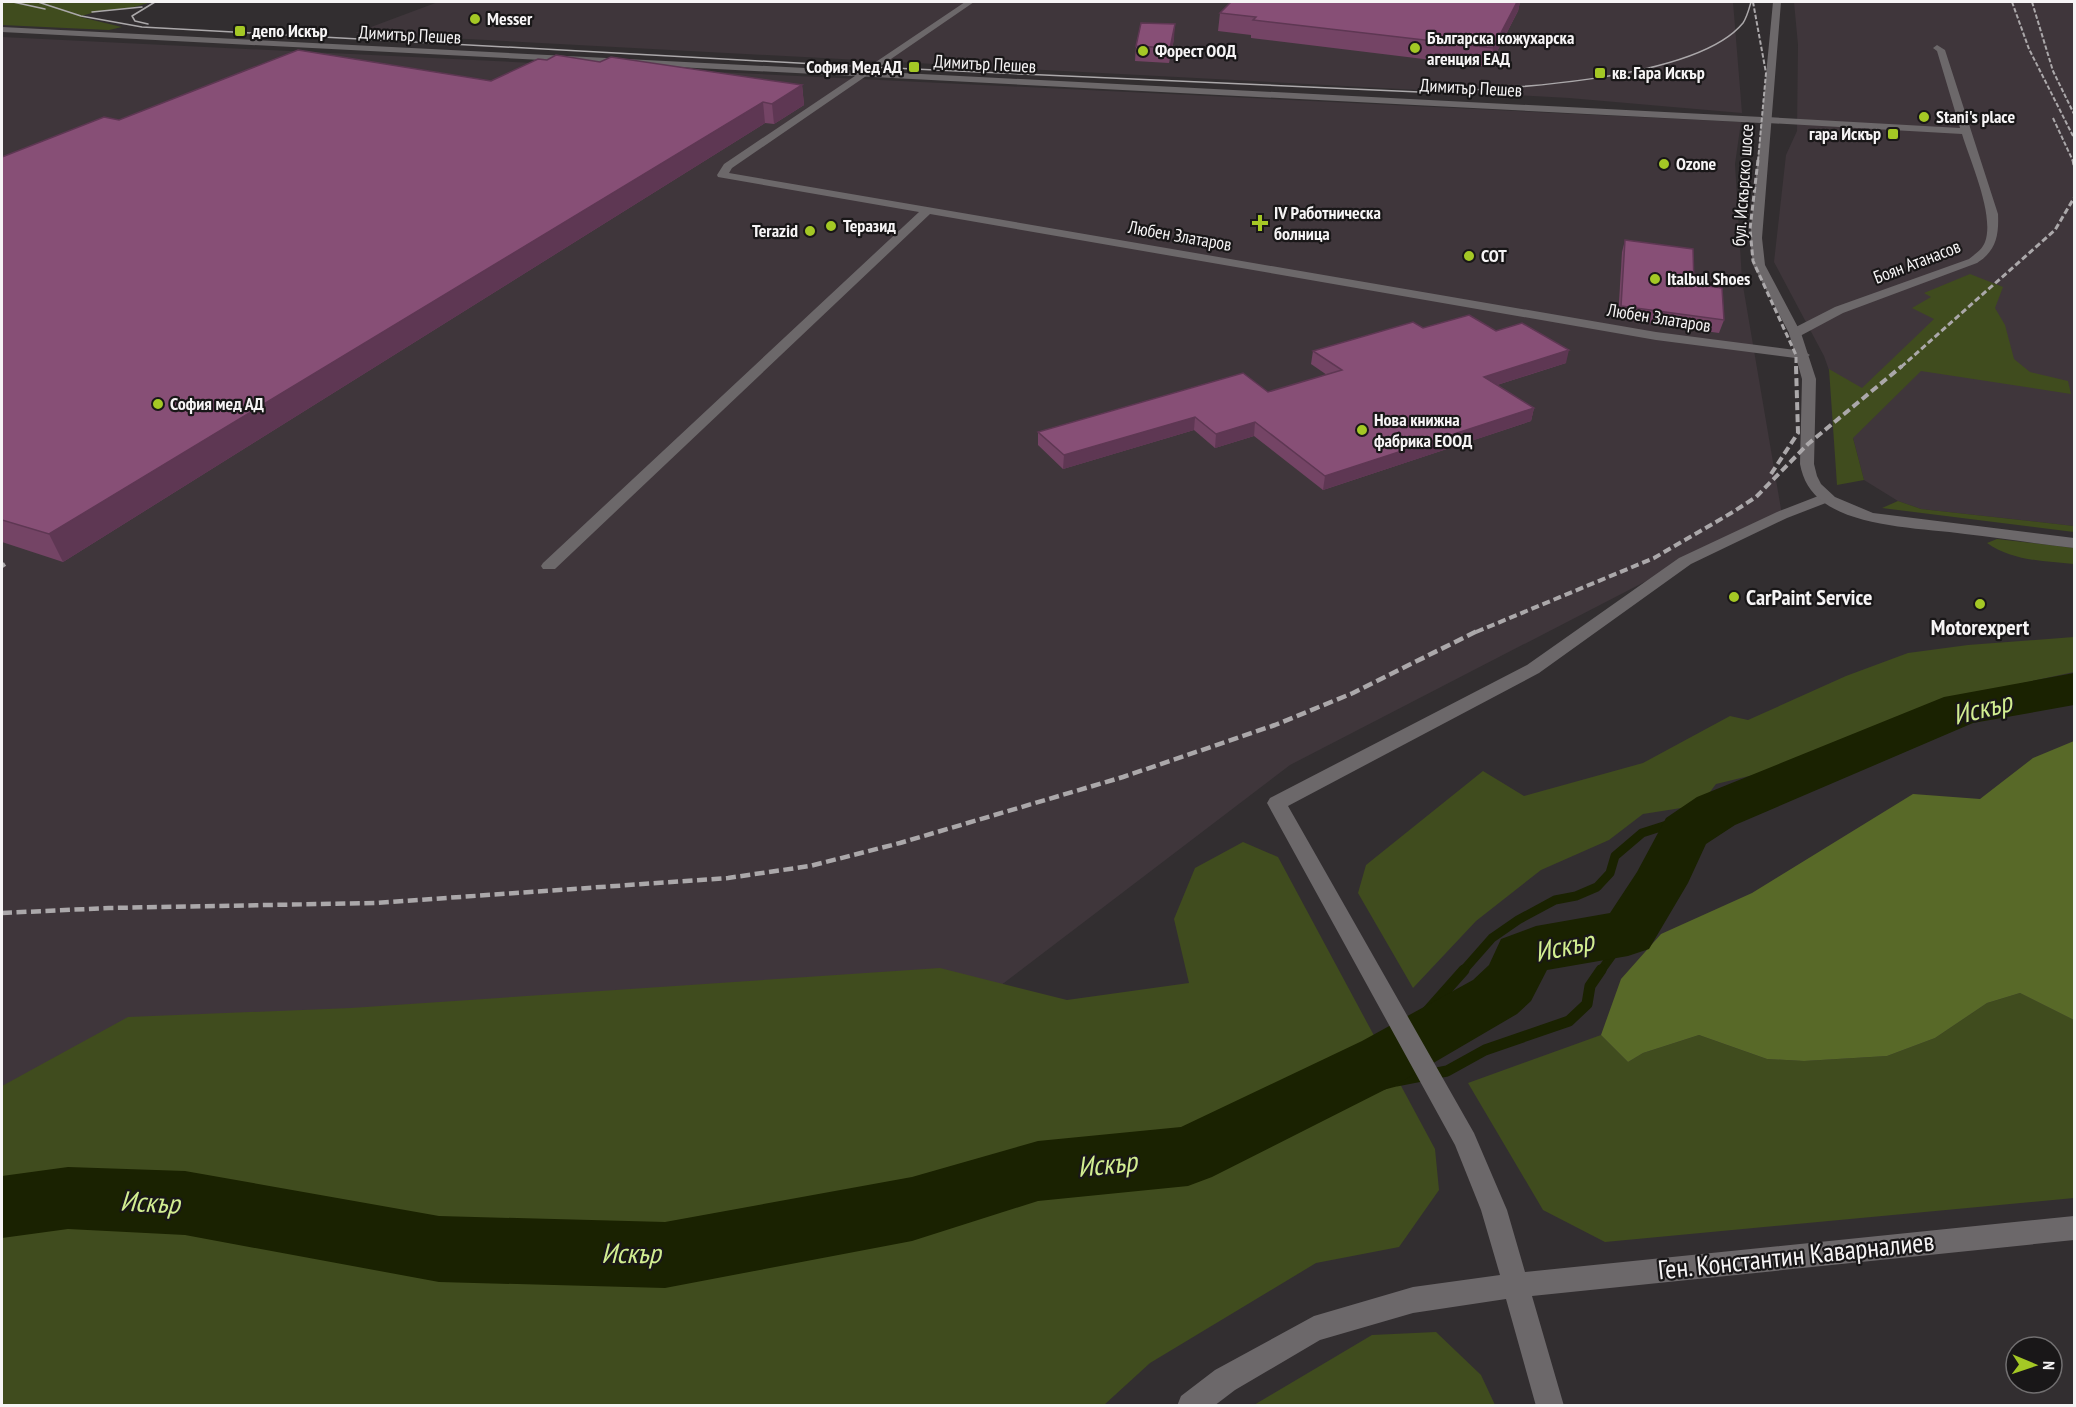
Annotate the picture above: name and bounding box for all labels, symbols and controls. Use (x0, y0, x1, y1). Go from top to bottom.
place label: Messer (487, 7, 533, 30)
marker: Messer (468, 12, 482, 26)
place label: депо Искър (251, 19, 328, 42)
street label: Димитър Пешев (358, 20, 462, 49)
marker: депо Искър (233, 24, 247, 38)
place label: Българска кожухарска агенция ЕАД (1427, 26, 1574, 70)
place label: Форест ООД (1155, 39, 1237, 62)
marker: Българска кожухарска агенция ЕАД (1408, 41, 1422, 55)
marker: Форест ООД (1136, 44, 1150, 58)
street label: Димитър Пешев (933, 49, 1037, 78)
place label: София Мед АД (806, 55, 903, 78)
marker: София Мед АД (907, 60, 921, 74)
place label: кв. Гара Искър (1612, 61, 1705, 84)
marker: кв. Гара Искър (1593, 66, 1607, 80)
street label: Димитър Пешев (1419, 73, 1523, 102)
place label: Stani's place (1936, 105, 2015, 128)
marker: Stani's place (1917, 110, 1931, 124)
place label: гара Искър (1809, 122, 1881, 145)
street label: бул. Искърско шосе (1727, 123, 1758, 247)
marker: гара Искър (1886, 127, 1900, 141)
place label: Ozone (1676, 152, 1717, 175)
marker: Ozone (1657, 157, 1671, 171)
place label: IV Работническа болница (1274, 201, 1381, 245)
place label: Теразид (843, 214, 896, 237)
marker: IV Работническа болница (1251, 214, 1269, 232)
street label: Любен Златаров (1126, 215, 1234, 256)
place label: Terazid (752, 219, 798, 242)
marker: Теразид (824, 219, 838, 233)
marker: Terazid (803, 224, 817, 238)
street label: Боян Атанасов (1870, 234, 1963, 289)
place label: СОТ (1481, 244, 1507, 267)
marker: СОТ (1462, 249, 1476, 263)
place label: Italbul Shoes (1667, 267, 1750, 290)
marker: Italbul Shoes (1648, 272, 1662, 286)
street label: Любен Златаров (1605, 298, 1712, 337)
place label: София мед АД (170, 392, 264, 415)
marker: София мед АД (151, 397, 165, 411)
place label: Нова книжна фабрика ЕООД (1374, 408, 1473, 452)
marker: Нова книжна фабрика ЕООД (1355, 423, 1369, 437)
place label: CarPaint Service (1746, 583, 1872, 611)
marker: CarPaint Service (1727, 590, 1741, 604)
marker: Motorexpert (1973, 597, 1987, 611)
place label: Motorexpert (1931, 613, 2030, 641)
water label: Искър (1948, 682, 2017, 733)
water label: Искър (1531, 921, 1599, 970)
water label: Искър (1075, 1142, 1140, 1185)
water label: Искър (119, 1181, 183, 1222)
street label: Ген. Константин Каварналиев (1656, 1224, 1936, 1286)
water label: Искър (601, 1234, 663, 1271)
north arrow (2004, 1335, 2064, 1395)
text: N (2039, 1361, 2059, 1370)

